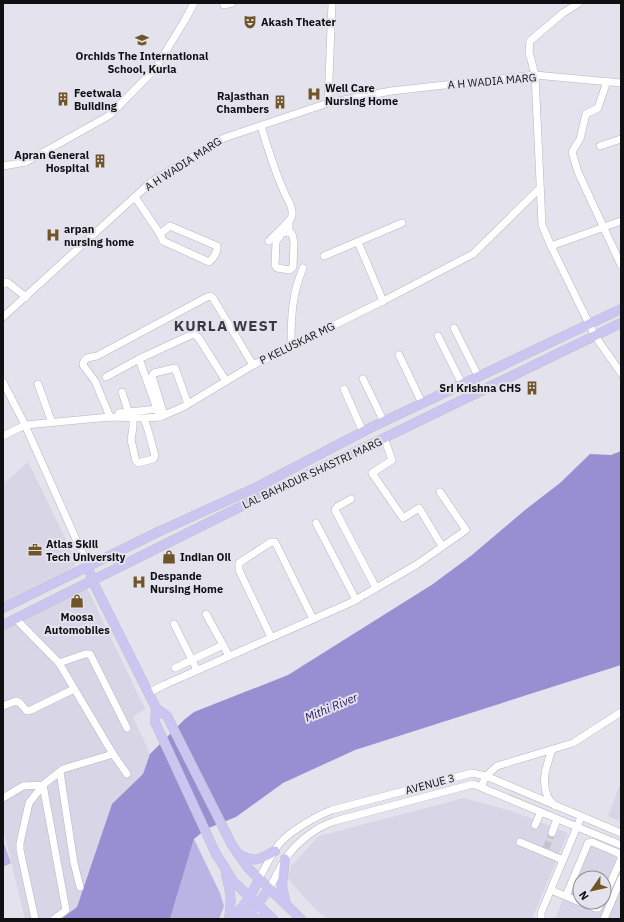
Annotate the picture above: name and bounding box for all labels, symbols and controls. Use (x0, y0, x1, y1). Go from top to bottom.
theatre icon: Akash Theater (242, 14, 258, 30)
place label: Akash Theater (261, 15, 337, 29)
school or university icon: Orchids The International School, Kurla (134, 32, 150, 48)
place label: Orchids The International School, Kurla (76, 49, 209, 76)
street label: A H WADIA MARG (447, 70, 537, 92)
place label: Well Care Nursing Home (325, 81, 398, 108)
place label: Feetwala Building (74, 86, 122, 113)
hospital icon: Well Care Nursing Home (306, 86, 322, 102)
place label: Rajasthan Chambers (216, 89, 269, 116)
building icon: Feetwala Building (55, 91, 71, 107)
building icon: Rajasthan Chambers (272, 94, 288, 110)
street label: A H WADIA MARG (142, 134, 224, 194)
place label: Apran General Hospital (14, 148, 90, 175)
building icon: Apran General Hospital (92, 153, 108, 169)
place label: arpan nursing home (64, 222, 134, 249)
hospital icon: arpan nursing home (45, 227, 61, 243)
district label: KURLA WEST (174, 316, 278, 335)
street label: P KELUSKAR MG (257, 319, 337, 367)
building icon: Sri Krishna CHS (524, 380, 540, 396)
place label: Sri Krishna CHS (439, 381, 521, 395)
street label: LAL BAHADUR SHASTRI MARG (240, 434, 384, 512)
place label: Atlas Skill Tech University (46, 537, 125, 564)
office icon: Atlas Skill Tech University (27, 542, 43, 558)
shop icon: Indian Oil (161, 549, 177, 565)
place label: Indian Oil (180, 550, 232, 564)
place label: Despande Nursing Home (150, 569, 223, 596)
hospital icon: Despande Nursing Home (131, 574, 147, 590)
shop icon: Moosa Automobiles (69, 593, 85, 609)
place label: Moosa Automobiles (44, 610, 110, 637)
water label: Mithi River (302, 689, 360, 725)
street label: AVENUE 3 (404, 771, 456, 797)
north arrow (572, 870, 612, 910)
text: N (576, 888, 592, 903)

